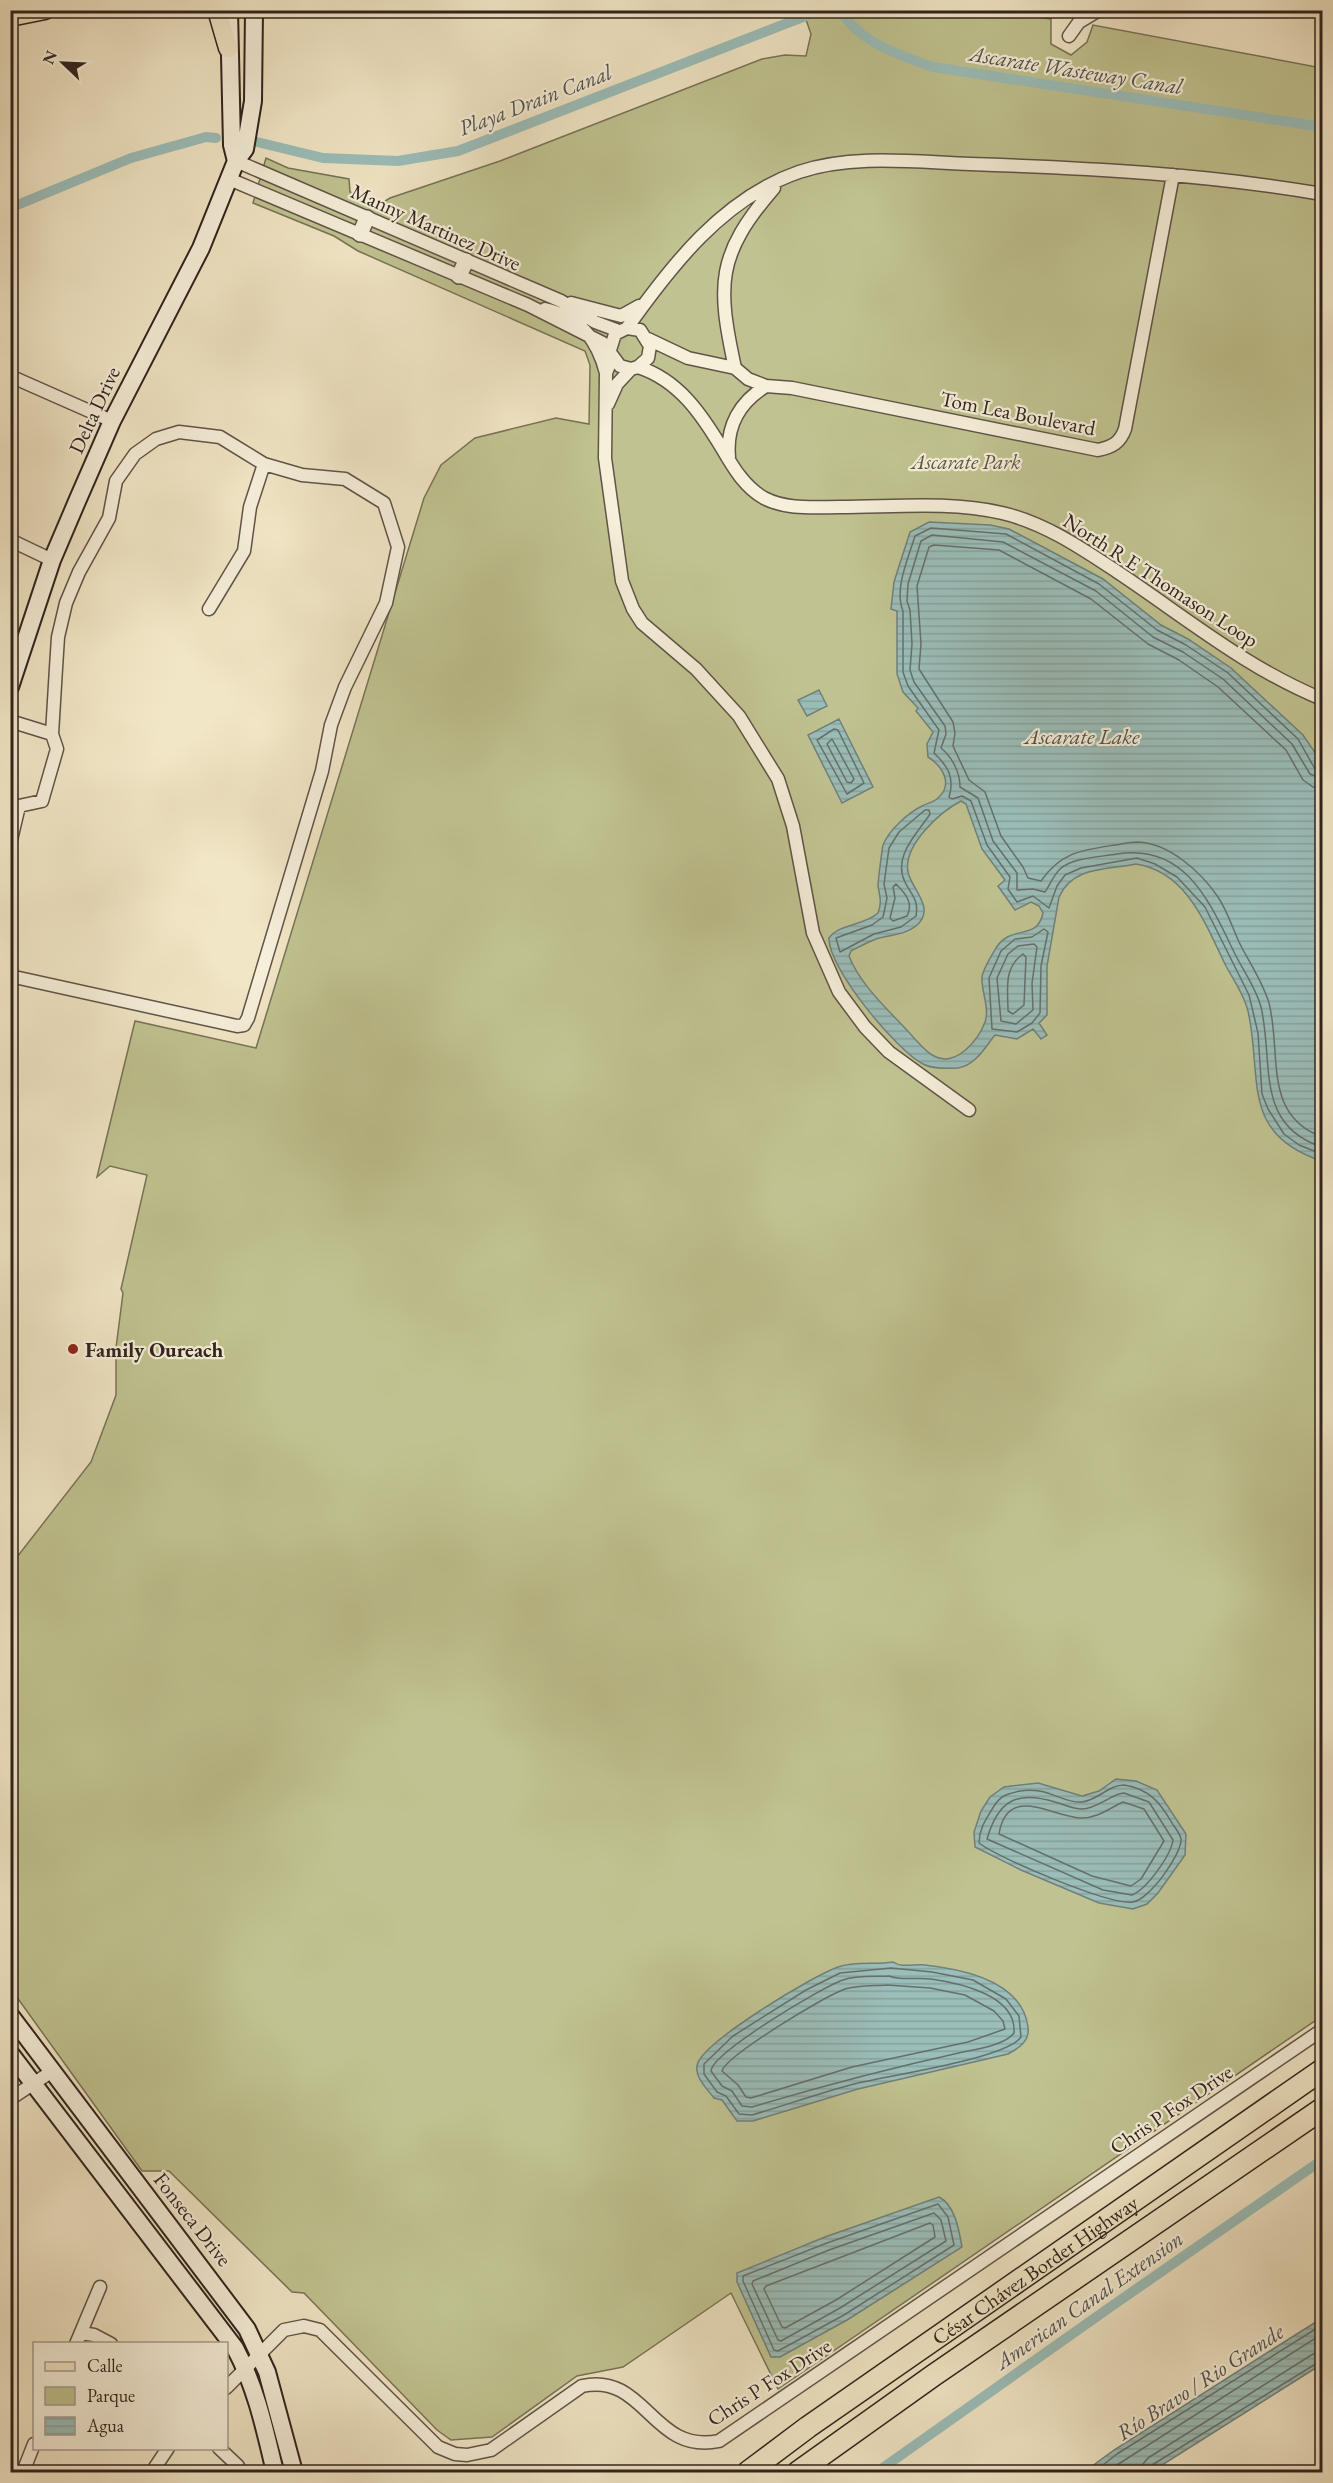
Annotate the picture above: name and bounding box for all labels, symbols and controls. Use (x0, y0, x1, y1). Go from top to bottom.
north arrow (33, 33, 93, 93)
water label: Ascarate Wasteway Canal (965, 39, 1185, 101)
text: N (37, 47, 62, 67)
water label: Playa Drain Canal (454, 57, 617, 143)
street label: Manny Martinez Drive (347, 177, 525, 277)
street label: Delta Drive (62, 362, 126, 458)
street label: Tom Lea Boulevard (938, 385, 1098, 441)
park label: Ascarate Park (909, 448, 1021, 475)
street label: North R E Thomason Loop (1058, 507, 1264, 653)
water label: Ascarate Lake (1022, 722, 1140, 751)
place label: Family Oureach (85, 1336, 224, 1363)
marker: Family Oureach (66, 1342, 80, 1356)
street label: Chris P Fox Drive (1104, 2058, 1238, 2160)
street label: Fonseca Drive (148, 2167, 238, 2271)
street label: César Chávez Border Highway (926, 2188, 1144, 2351)
water label: American Canal Extension (988, 2224, 1189, 2377)
water label: Río Bravo / Rio Grande (1111, 2317, 1290, 2447)
street label: Chris P Fox Drive (702, 2332, 836, 2432)
legend (33, 2342, 228, 2450)
text: Calle (87, 2354, 123, 2377)
text: Parque (87, 2384, 135, 2407)
text: Agua (86, 2414, 125, 2437)

